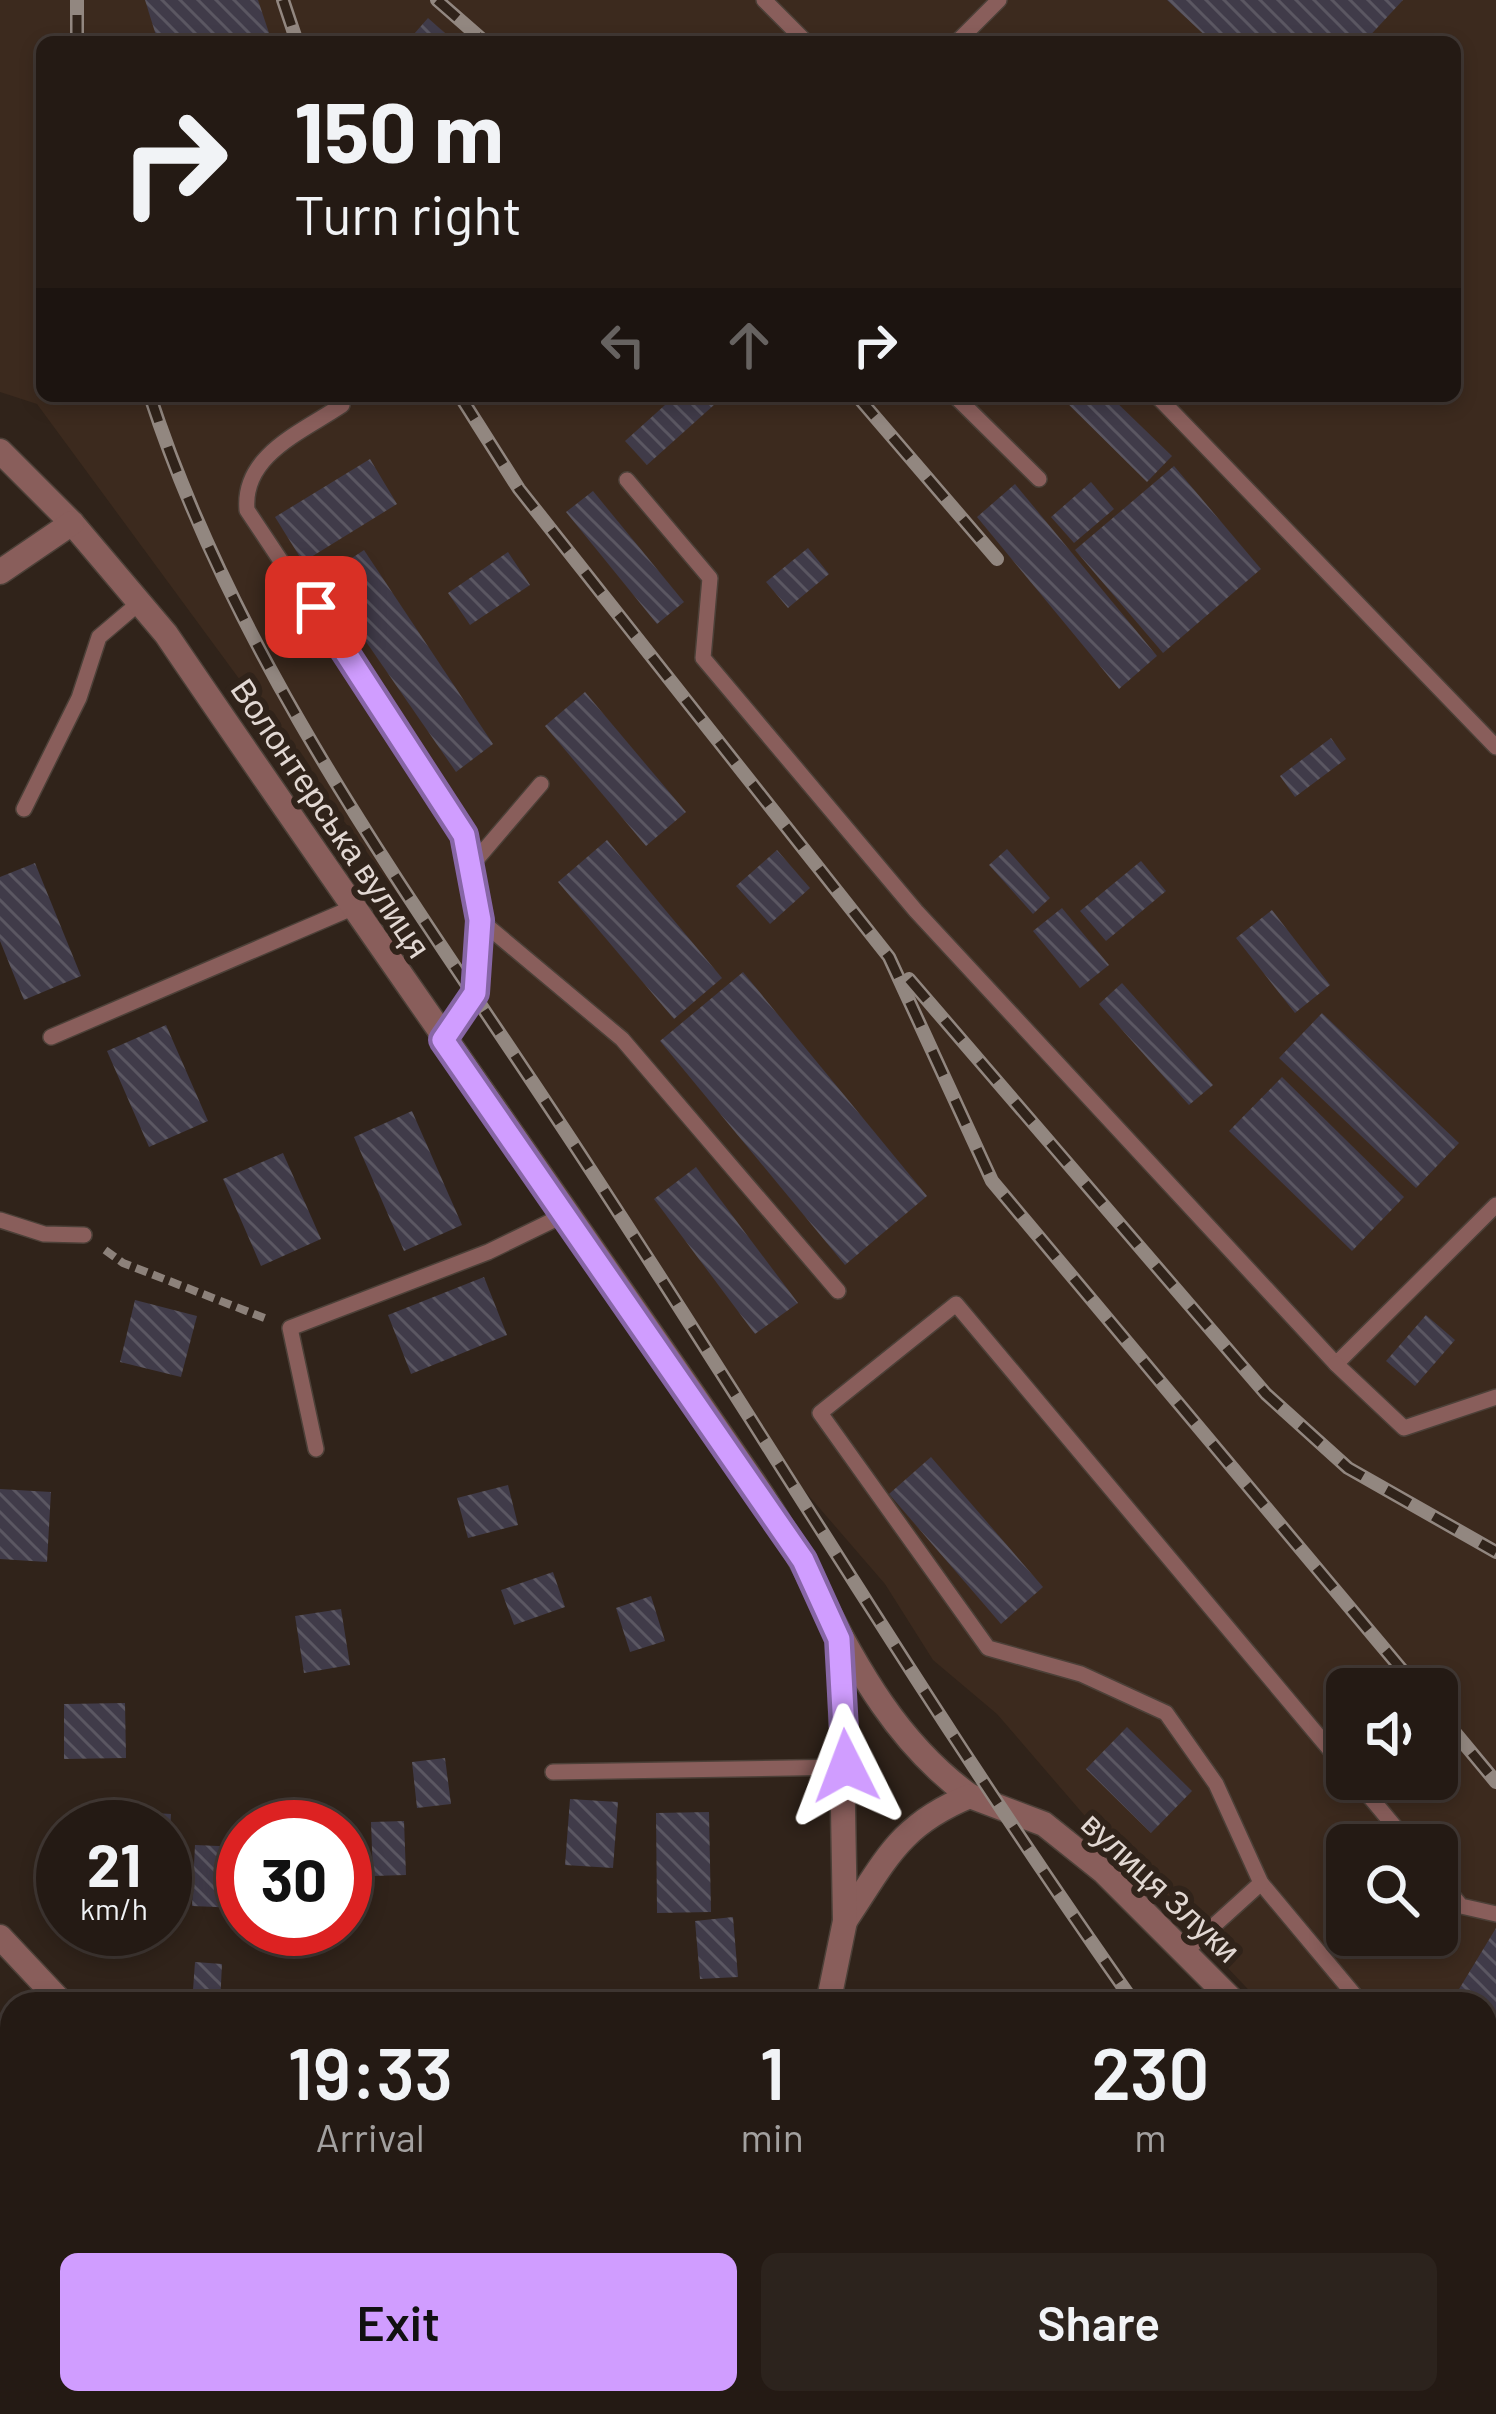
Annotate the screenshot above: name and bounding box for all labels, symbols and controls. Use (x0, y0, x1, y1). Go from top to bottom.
text: 150 m (294, 79, 504, 180)
icon: right (96, 84, 252, 240)
text: Turn right (294, 181, 522, 246)
icon: left (590, 312, 656, 378)
icon: ahead (716, 312, 782, 378)
icon: right (842, 312, 908, 378)
pin (265, 556, 367, 658)
icon: arrive (283, 574, 349, 640)
street label: Волонтерська вулиця (224, 670, 440, 965)
map controls (1326, 1668, 1458, 1956)
button: sound (1326, 1668, 1458, 1800)
position arrow (783, 1703, 909, 1829)
speed limit sign: 30 (216, 1800, 372, 1956)
street label: вулиця Злуки (1074, 1803, 1249, 1970)
button: search (1326, 1824, 1458, 1956)
text: 21 (87, 1827, 141, 1899)
text: km/h (80, 1890, 148, 1926)
text: 19:33 (288, 2028, 453, 2114)
text: 1 (759, 2028, 785, 2114)
text: 230 (1091, 2028, 1209, 2114)
text: Arrival (316, 2113, 425, 2160)
text: min (741, 2113, 804, 2160)
text: m (1134, 2113, 1167, 2160)
button: Exit (60, 2253, 737, 2391)
button: Share (761, 2253, 1437, 2391)

